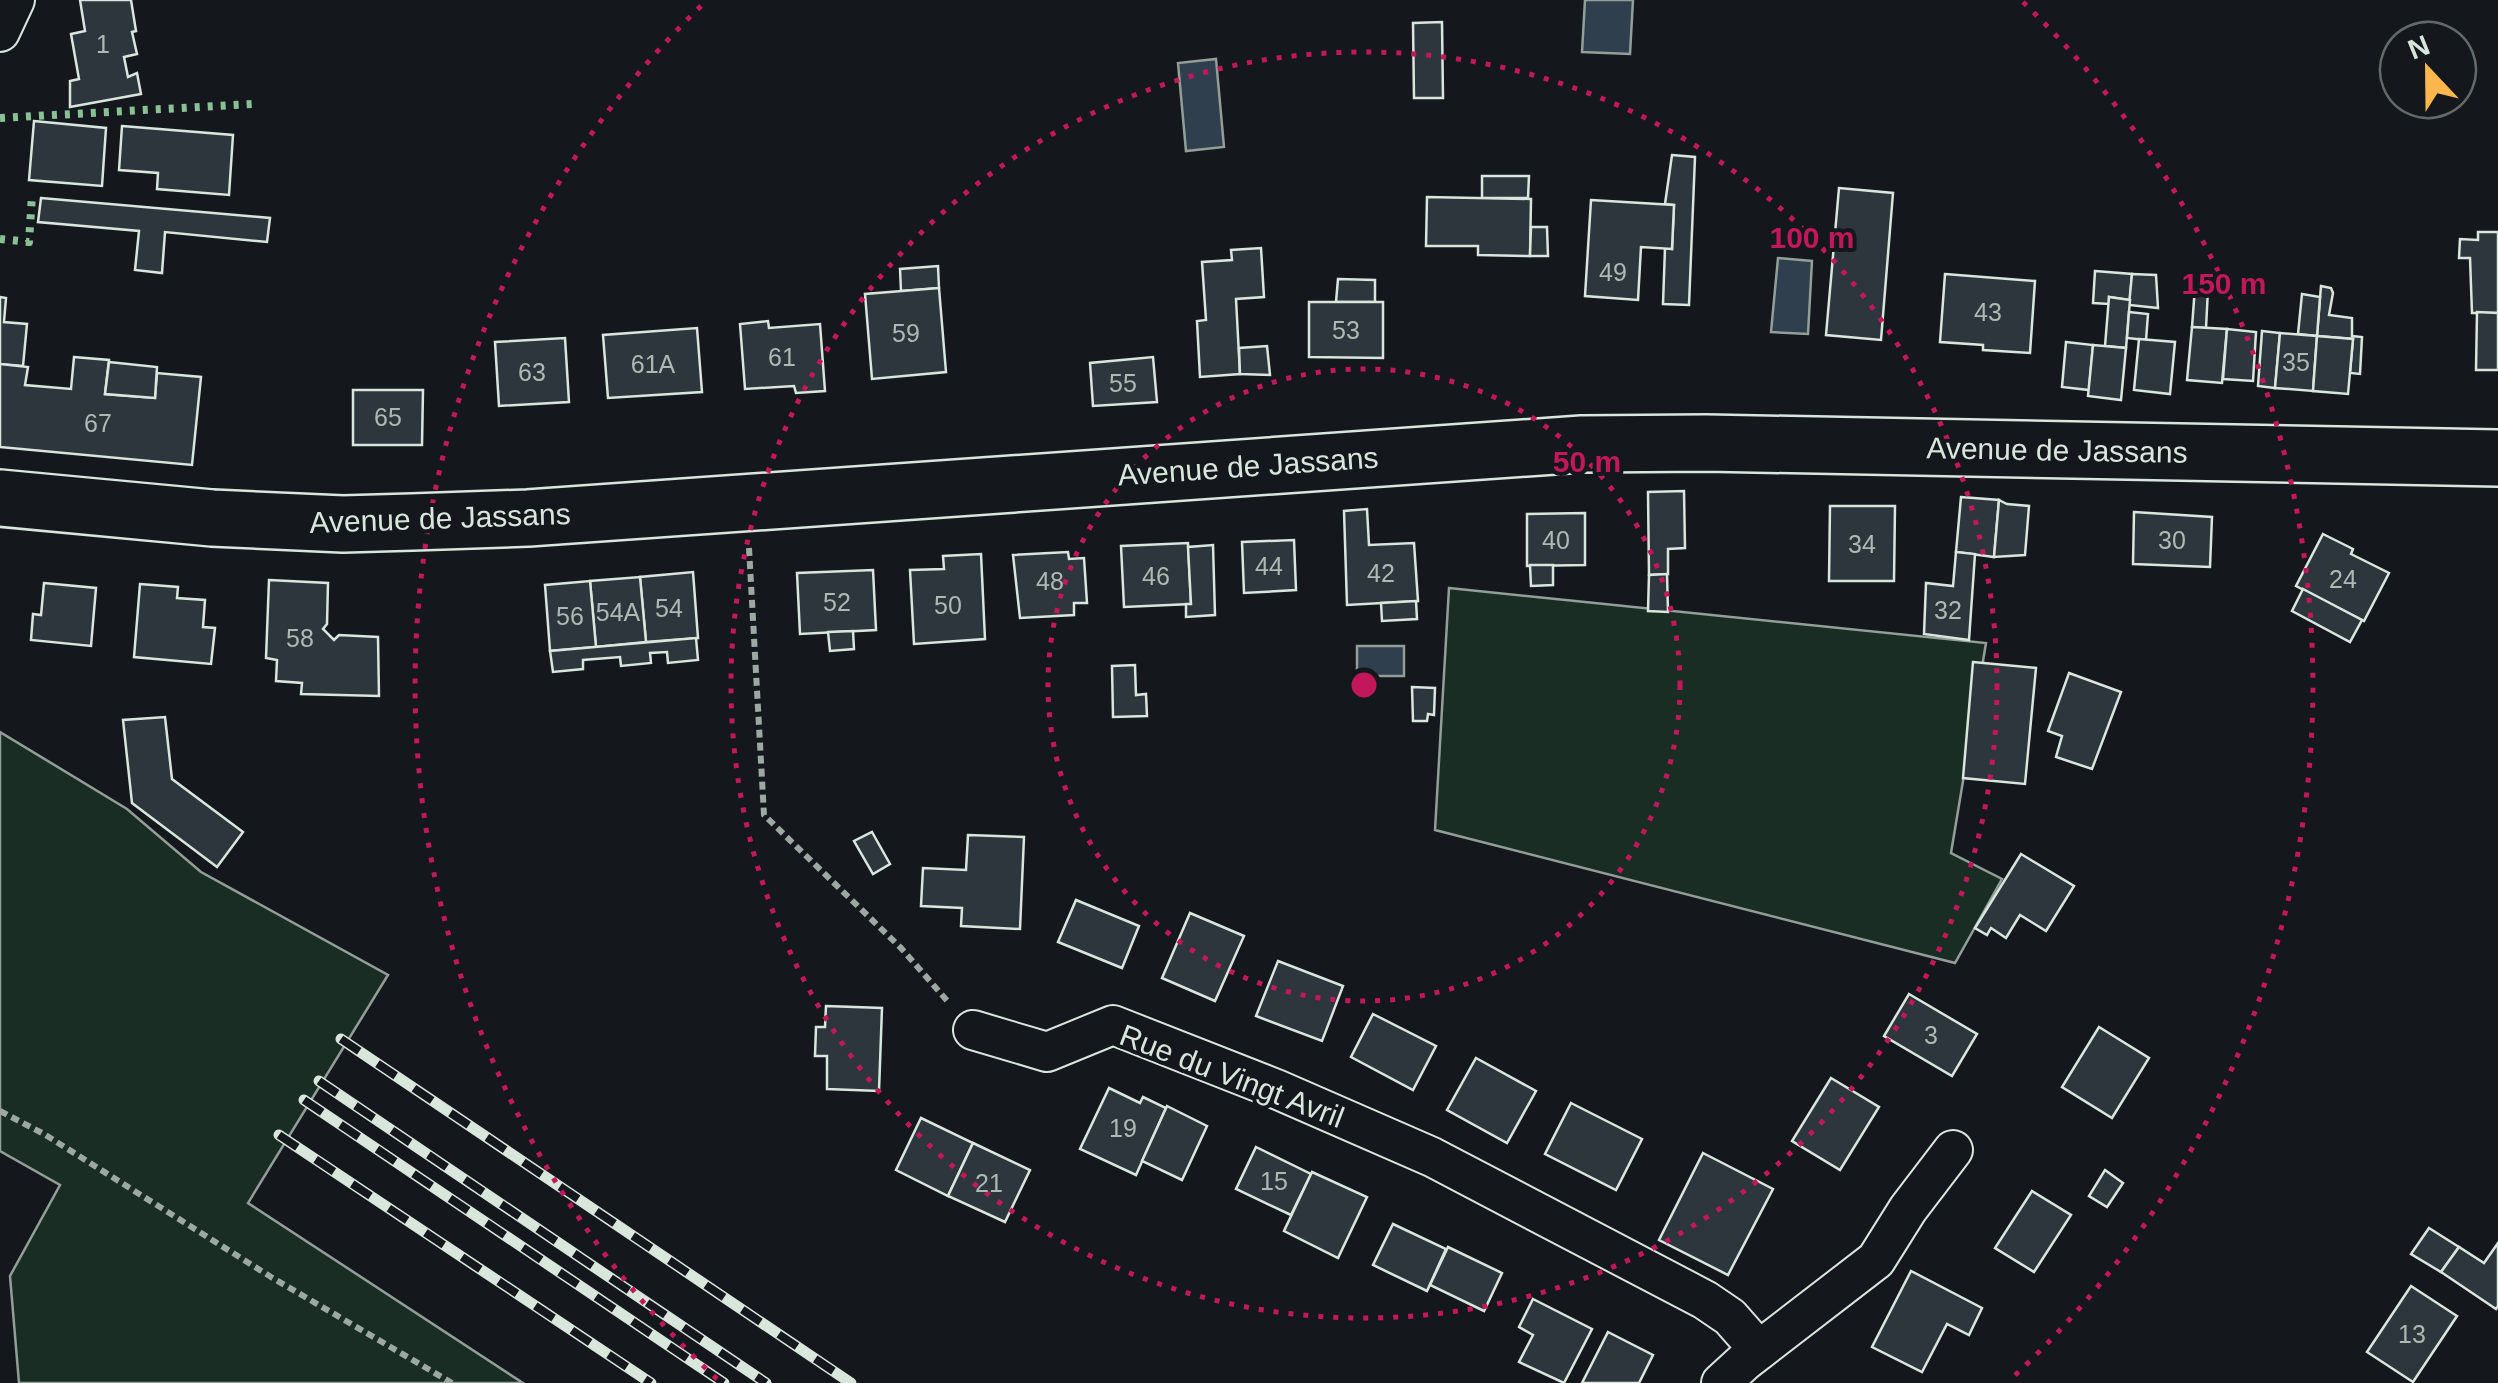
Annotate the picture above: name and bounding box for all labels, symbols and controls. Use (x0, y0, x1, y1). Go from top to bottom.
north arrow (2378, 20, 2478, 120)
text: N (2404, 29, 2434, 65)
house number: 1 (96, 30, 110, 58)
text: 100 m (1769, 221, 1855, 254)
house number: 49 (1599, 258, 1627, 286)
text: 150 m (2181, 267, 2267, 300)
house number: 43 (1974, 298, 2002, 326)
house number: 53 (1332, 316, 1360, 344)
house number: 59 (892, 319, 920, 347)
house number: 61 (768, 343, 796, 371)
house number: 35 (2282, 348, 2310, 376)
house number: 61A (631, 350, 676, 378)
house number: 63 (518, 358, 546, 386)
house number: 55 (1109, 369, 1137, 397)
house number: 65 (374, 403, 402, 431)
house number: 67 (84, 409, 112, 437)
street label: Avenue de Jassans (1926, 431, 2188, 469)
street label: Avenue de Jassans (1117, 440, 1379, 492)
text: 50 m (1553, 445, 1621, 478)
street label: Avenue de Jassans (309, 497, 571, 539)
house number: 40 (1542, 526, 1570, 554)
house number: 30 (2158, 526, 2186, 554)
house number: 34 (1848, 530, 1876, 558)
house number: 44 (1255, 552, 1283, 580)
house number: 42 (1367, 559, 1395, 587)
house number: 46 (1142, 562, 1170, 590)
house number: 24 (2329, 565, 2357, 593)
house number: 48 (1036, 567, 1064, 595)
house number: 52 (823, 588, 851, 616)
house number: 50 (934, 591, 962, 619)
house number: 54 (655, 594, 683, 622)
house number: 32 (1934, 596, 1962, 624)
house number: 54A (596, 598, 641, 626)
house number: 56 (556, 602, 584, 630)
house number: 58 (286, 624, 314, 652)
centre of rings (1346, 667, 1382, 703)
street label: Rue du Vingt Avril (1115, 1018, 1349, 1134)
house number: 3 (1924, 1021, 1938, 1049)
house number: 19 (1109, 1114, 1137, 1142)
house number: 15 (1260, 1167, 1288, 1195)
house number: 21 (975, 1169, 1003, 1197)
house number: 13 (2398, 1320, 2426, 1348)

